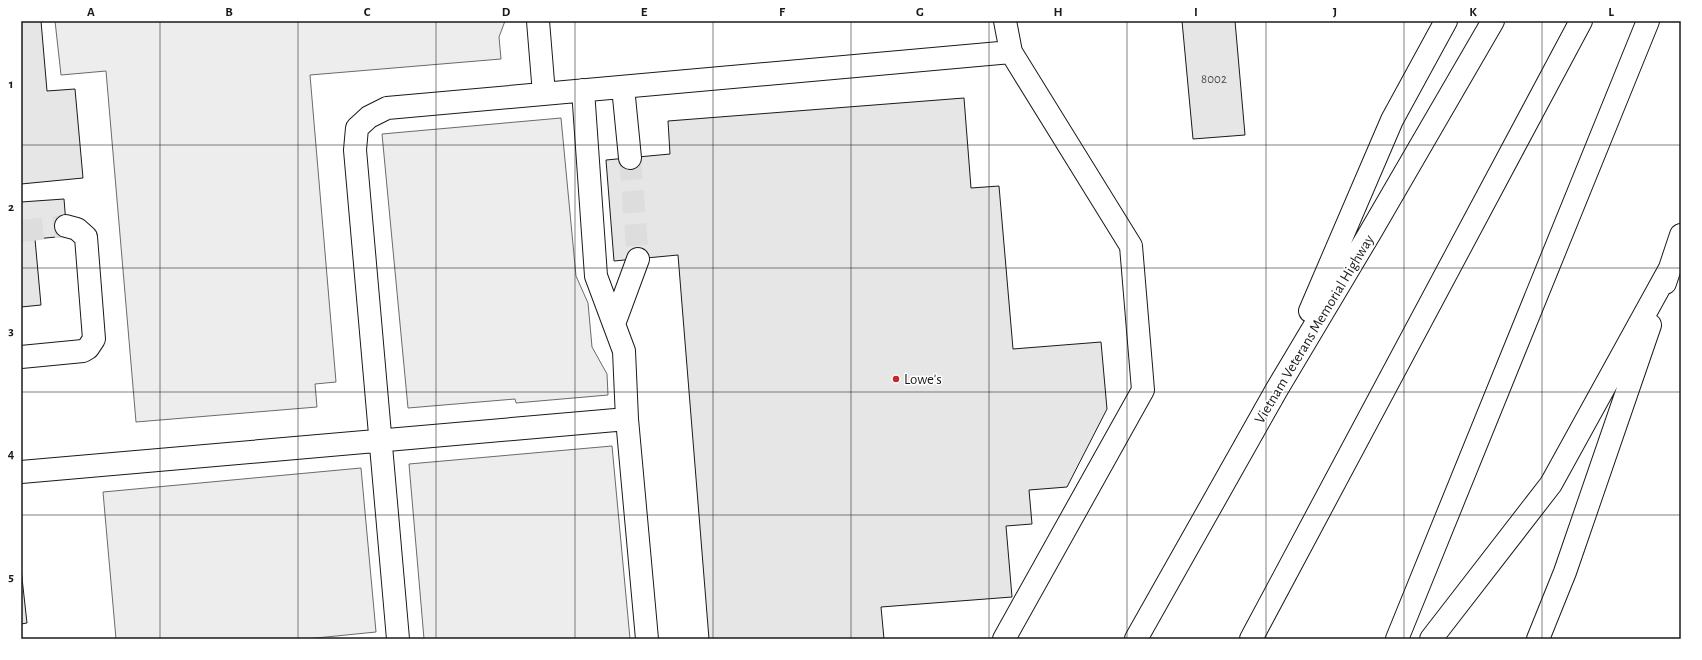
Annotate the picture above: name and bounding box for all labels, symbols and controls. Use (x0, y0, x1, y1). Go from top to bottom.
text: A (87, 6, 95, 19)
text: B (225, 6, 233, 19)
text: C (364, 6, 371, 19)
text: D (502, 6, 511, 19)
text: E (641, 6, 648, 19)
text: F (779, 6, 786, 19)
text: G (916, 6, 924, 19)
text: H (1053, 6, 1063, 19)
text: I (1194, 6, 1198, 19)
text: J (1333, 6, 1337, 19)
text: K (1469, 6, 1477, 19)
text: L (1608, 6, 1614, 19)
house number: 8002 (1201, 73, 1227, 86)
text: 1 (9, 78, 13, 91)
text: 2 (8, 201, 14, 214)
street label: Vietnam Veterans Memorial Highway (1252, 232, 1377, 426)
text: 3 (8, 325, 14, 338)
place label: Lowe's (904, 372, 942, 387)
marker: Lowe's (891, 374, 901, 384)
text: 4 (8, 448, 15, 461)
text: 5 (8, 571, 14, 584)

